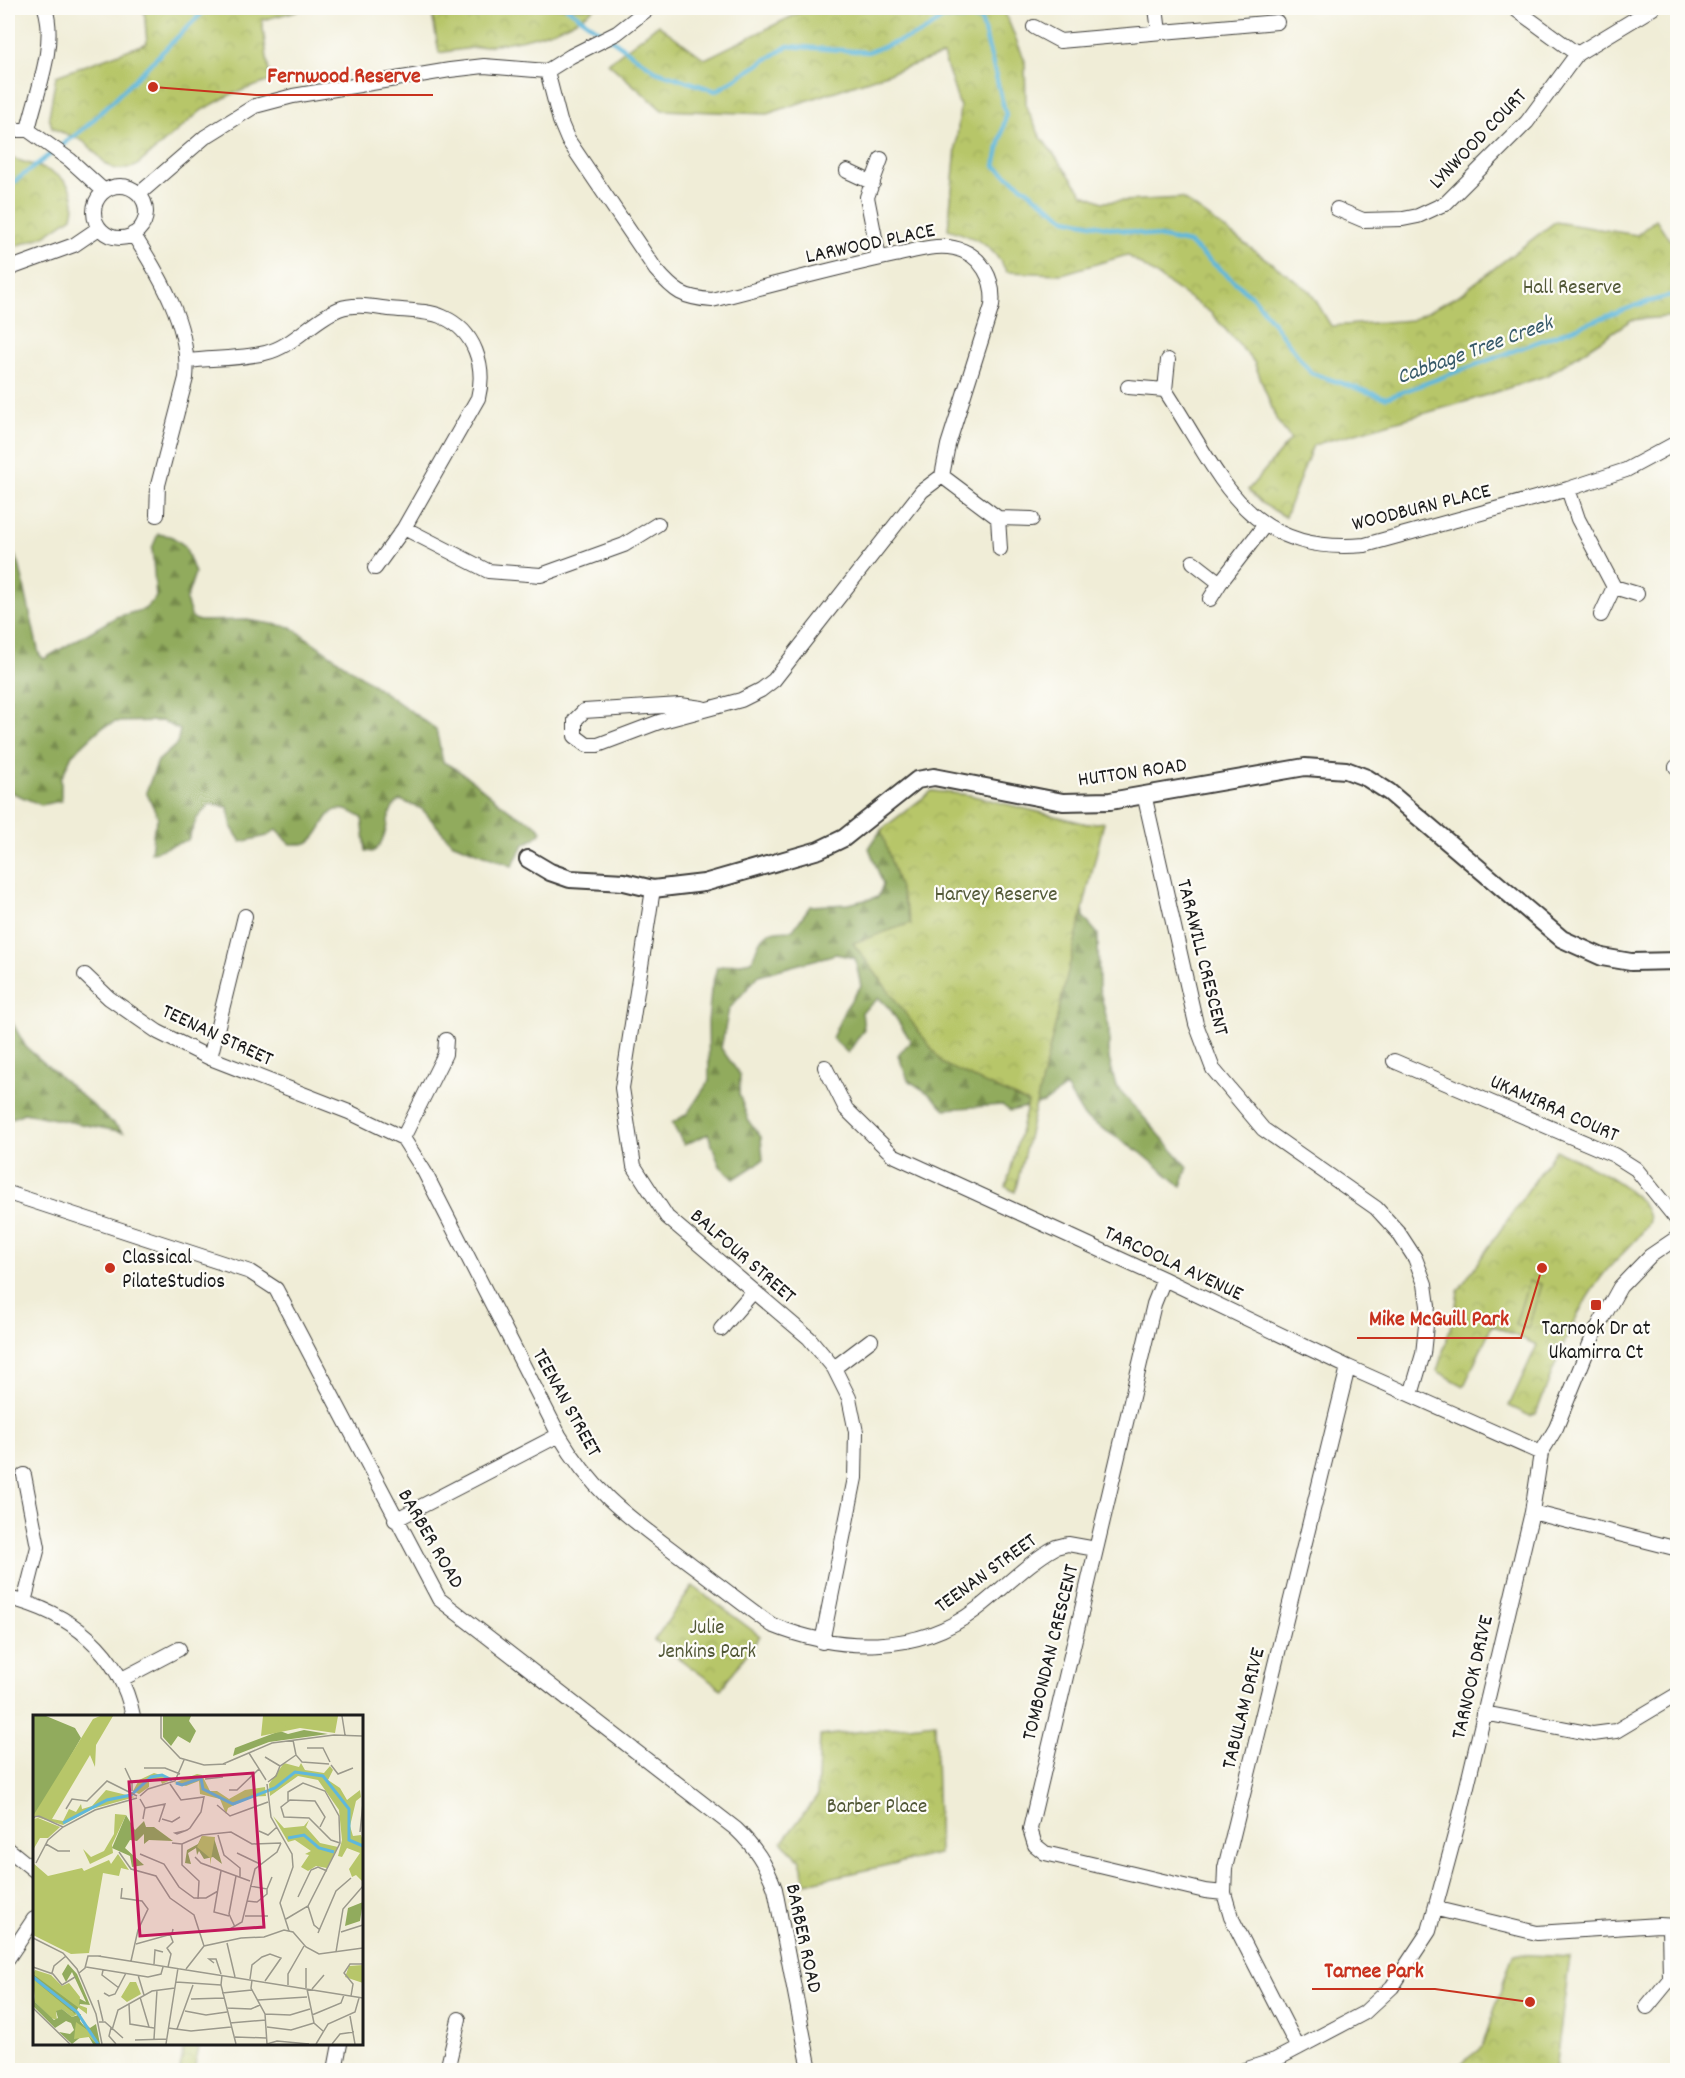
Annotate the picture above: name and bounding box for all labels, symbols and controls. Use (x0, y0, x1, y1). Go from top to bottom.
callout: Fernwood Reserve (256, 55, 433, 95)
text: Fernwood Reserve (267, 62, 421, 93)
street label: LYNWOOD COURT (1423, 83, 1535, 197)
street label: LARWOOD PLACE (803, 216, 939, 273)
park label: Hall Reserve (1523, 274, 1621, 304)
water label: Cabbage Tree Creek (1393, 308, 1559, 394)
street label: WOODBURN PLACE (1349, 477, 1495, 541)
street label: HUTTON ROAD (1076, 751, 1189, 796)
street label: TARAWILL CRESCENT (1167, 876, 1235, 1040)
park label: Harvey Reserve (934, 881, 1058, 911)
street label: TEENAN STREET (156, 998, 278, 1076)
street label: UKAMIRRA COURT (1485, 1068, 1623, 1152)
street label: BALFOUR STREET (682, 1203, 802, 1312)
street label: TARCOOLA AVENUE (1098, 1219, 1248, 1310)
place label: Classical PilateStudios (122, 1244, 225, 1298)
marker: Classical PilateStudios (103, 1261, 117, 1275)
callout: Mike McGuill Park (1357, 1298, 1521, 1338)
marker: Tarnook Dr at Ukamirra Ct (1589, 1298, 1603, 1312)
text: Mike McGuill Park (1369, 1305, 1509, 1336)
place label: Tarnook Dr at Ukamirra Ct (1542, 1315, 1651, 1369)
street label: TEENAN STREET (523, 1344, 608, 1464)
street label: BARBER ROAD (389, 1484, 470, 1595)
street label: TEENAN STREET (929, 1527, 1045, 1622)
street label: TOMBONDAN CRESCENT (1015, 1561, 1088, 1744)
street label: TARNOOK DRIVE (1445, 1612, 1503, 1743)
park label: Julie Jenkins Park (658, 1614, 756, 1668)
street label: TABULAM DRIVE (1215, 1644, 1275, 1773)
inset map (33, 1715, 363, 2045)
park label: Barber Place (827, 1793, 927, 1823)
street label: BARBER ROAD (776, 1881, 828, 1996)
callout: Tarnee Park (1312, 1949, 1435, 1989)
text: Tarnee Park (1324, 1957, 1424, 1988)

